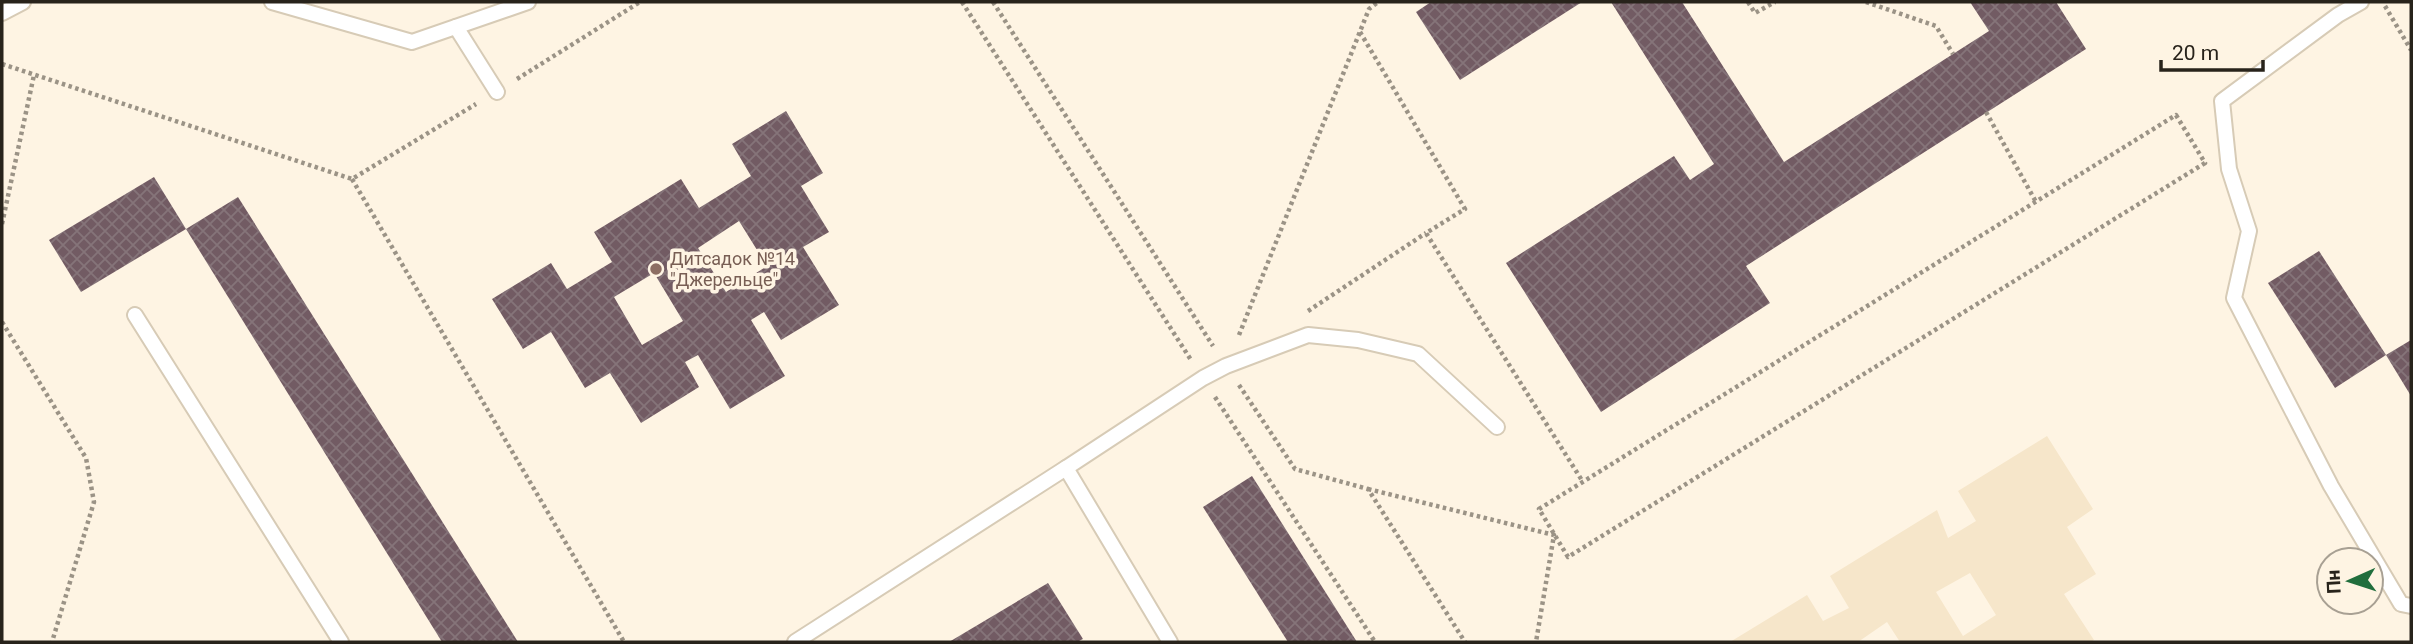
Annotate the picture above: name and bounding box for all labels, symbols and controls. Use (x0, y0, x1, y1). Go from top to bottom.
scale bar (2161, 28, 2262, 72)
text: 20 m (2172, 41, 2219, 65)
place label: Дитсадок №14 "Джерельце" (670, 248, 795, 290)
marker: Дитсадок №14 "Джерельце" (648, 261, 664, 277)
north arrow (2315, 546, 2385, 616)
text: Пн (2321, 569, 2346, 595)

